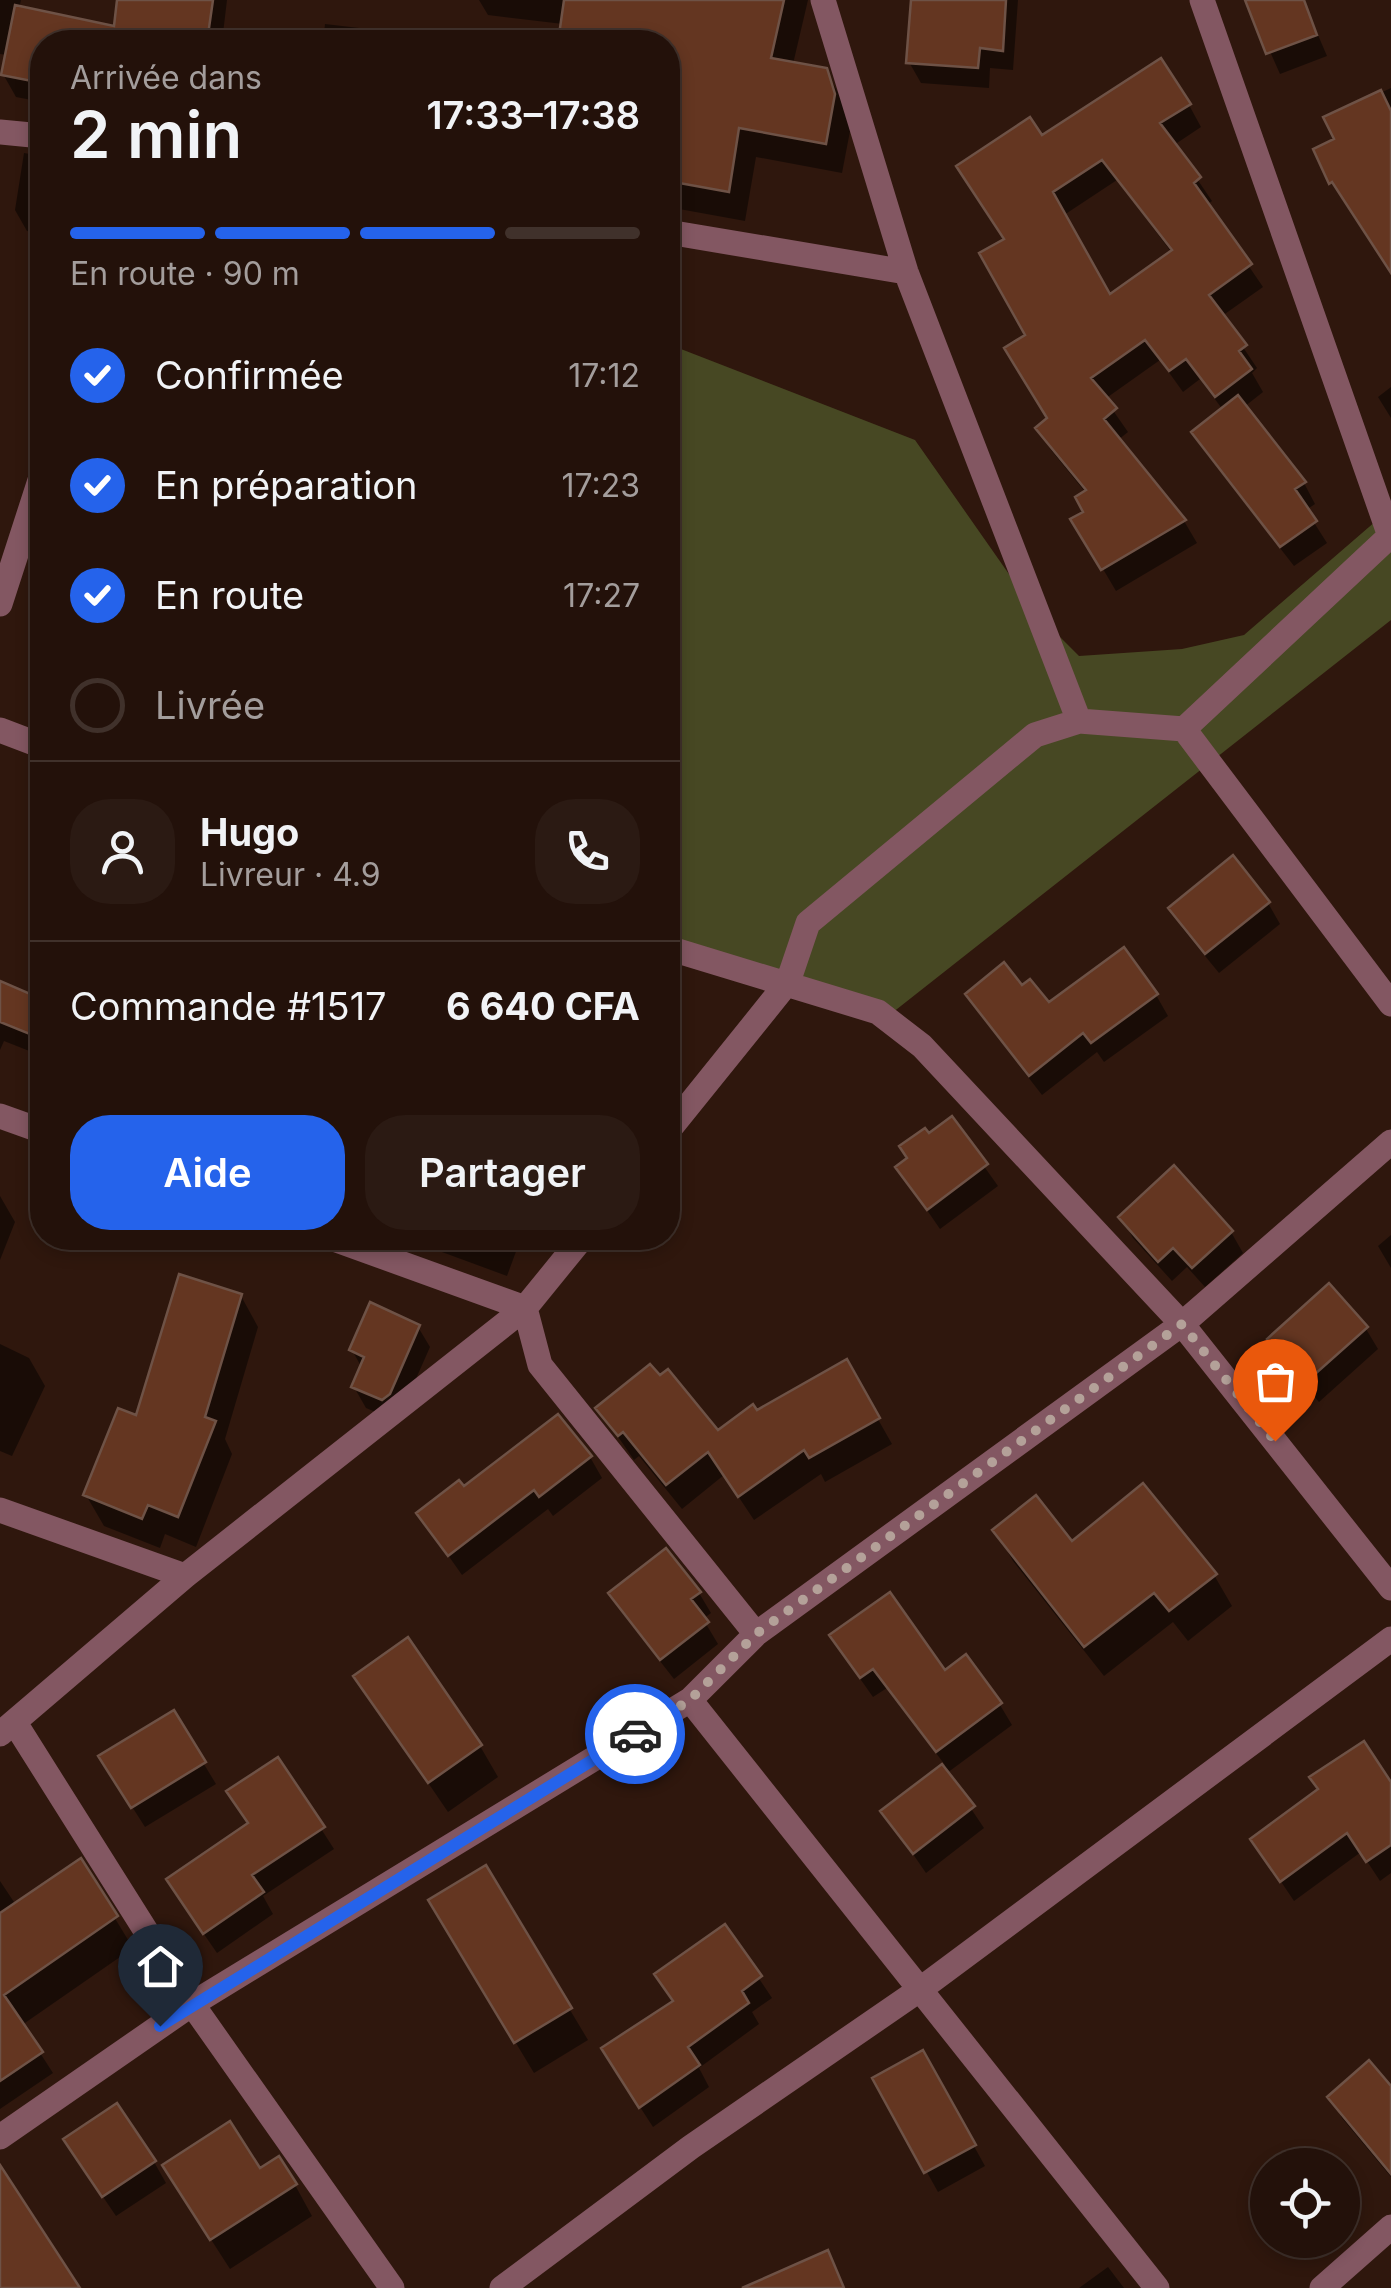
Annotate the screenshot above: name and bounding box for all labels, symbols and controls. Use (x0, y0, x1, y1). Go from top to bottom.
text: Arrivée dans (70, 58, 262, 97)
text: 17:33–17:38 (427, 92, 640, 138)
text: 2 min (70, 95, 242, 174)
text: En route · 90 m (70, 254, 300, 293)
icon: check (70, 348, 125, 403)
text: Confirmée (155, 352, 344, 398)
text: 17:12 (568, 356, 640, 395)
icon: check (70, 458, 125, 513)
text: En préparation (155, 462, 418, 508)
text: 17:23 (561, 466, 640, 505)
icon: check (70, 568, 125, 623)
text: En route (155, 572, 304, 618)
text: 17:27 (563, 576, 640, 615)
text: Livrée (155, 682, 265, 728)
button: person (70, 799, 175, 904)
button: phone (535, 799, 640, 904)
text: Hugo (200, 809, 299, 855)
text: Livreur · 4.9 (200, 855, 381, 894)
text: Commande #1517 (70, 983, 387, 1029)
text: 6 640 CFA (446, 983, 640, 1029)
button: Aide (70, 1115, 345, 1230)
button: Partager (365, 1115, 640, 1230)
pin (1233, 1339, 1318, 1442)
icon: bag (1248, 1354, 1303, 1409)
courier (585, 1684, 685, 1784)
icon: car (608, 1707, 663, 1762)
pin (118, 1924, 203, 2027)
icon: home (133, 1939, 188, 1994)
map controls (1250, 2148, 1360, 2258)
button: locate (1250, 2148, 1360, 2258)

